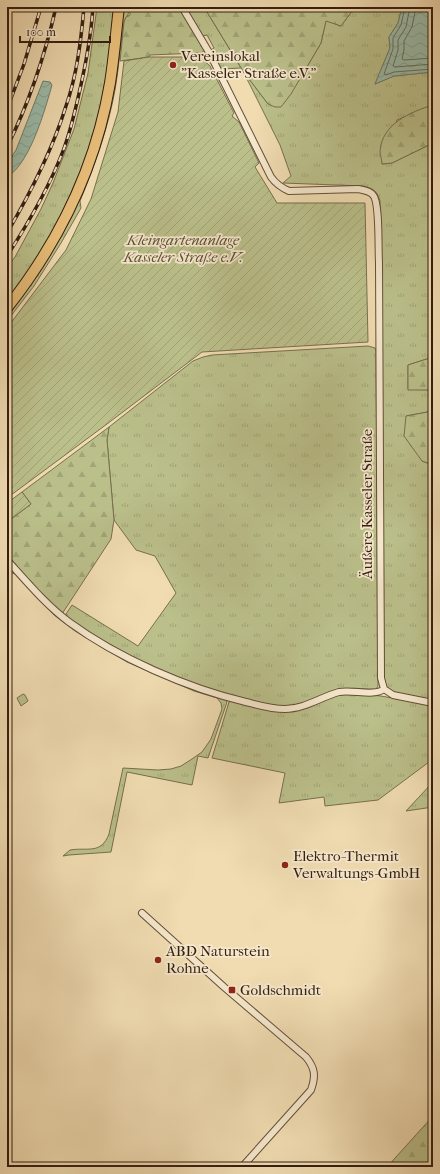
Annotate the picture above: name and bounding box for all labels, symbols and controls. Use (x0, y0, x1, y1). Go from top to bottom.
scale bar (20, 18, 110, 44)
text: 100 m (26, 25, 56, 39)
place label: Vereinslokal "Kasseler Straße e.V." (180, 47, 317, 82)
marker: Vereinslokal "Kasseler Straße e.V." (168, 60, 178, 70)
park label: Kleingartenanlage Kasseler Straße e.V. (122, 231, 245, 266)
street label: Äußere Kasseler Straße (358, 428, 376, 580)
place label: Elektro-Thermit Verwaltungs-GmbH (292, 847, 420, 882)
marker: Elektro-Thermit Verwaltungs-GmbH (280, 860, 290, 870)
place label: ABD Naturstein Rohne (165, 942, 270, 977)
marker: ABD Naturstein Rohne (153, 955, 163, 965)
place label: Goldschmidt (240, 981, 322, 999)
marker: Goldschmidt (227, 985, 237, 995)

